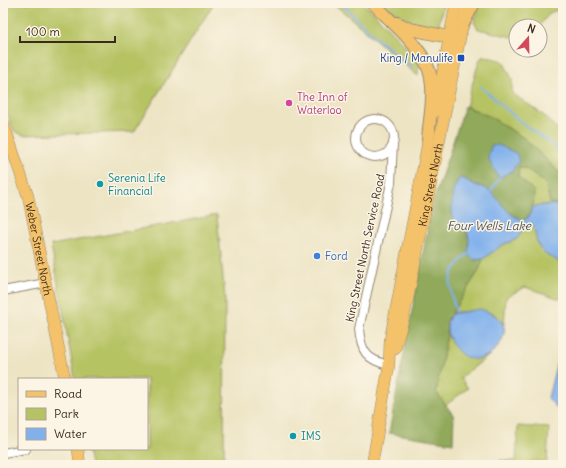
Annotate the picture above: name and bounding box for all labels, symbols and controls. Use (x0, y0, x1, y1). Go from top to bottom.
scale bar (20, 18, 115, 44)
north arrow (508, 18, 548, 58)
text: N (525, 21, 537, 36)
text: 100 m (26, 24, 60, 39)
place label: King / Manulife (380, 51, 453, 65)
marker: King / Manulife (456, 53, 466, 63)
place label: The Inn of Waterloo (297, 90, 348, 117)
marker: The Inn of Waterloo (284, 98, 294, 108)
street label: King Street North (415, 142, 446, 228)
place label: Serenia Life Financial (108, 171, 166, 198)
street label: King Street North Service Road (342, 172, 388, 323)
marker: Serenia Life Financial (95, 179, 105, 189)
street label: Weber Street North (22, 201, 55, 297)
water label: Four Wells Lake (447, 218, 533, 233)
place label: Ford (325, 249, 348, 263)
marker: Ford (312, 251, 322, 261)
legend (18, 378, 148, 450)
text: Road (54, 386, 82, 401)
text: Park (54, 406, 79, 421)
text: Water (54, 426, 87, 441)
place label: IMS (301, 429, 321, 443)
marker: IMS (288, 431, 298, 441)

